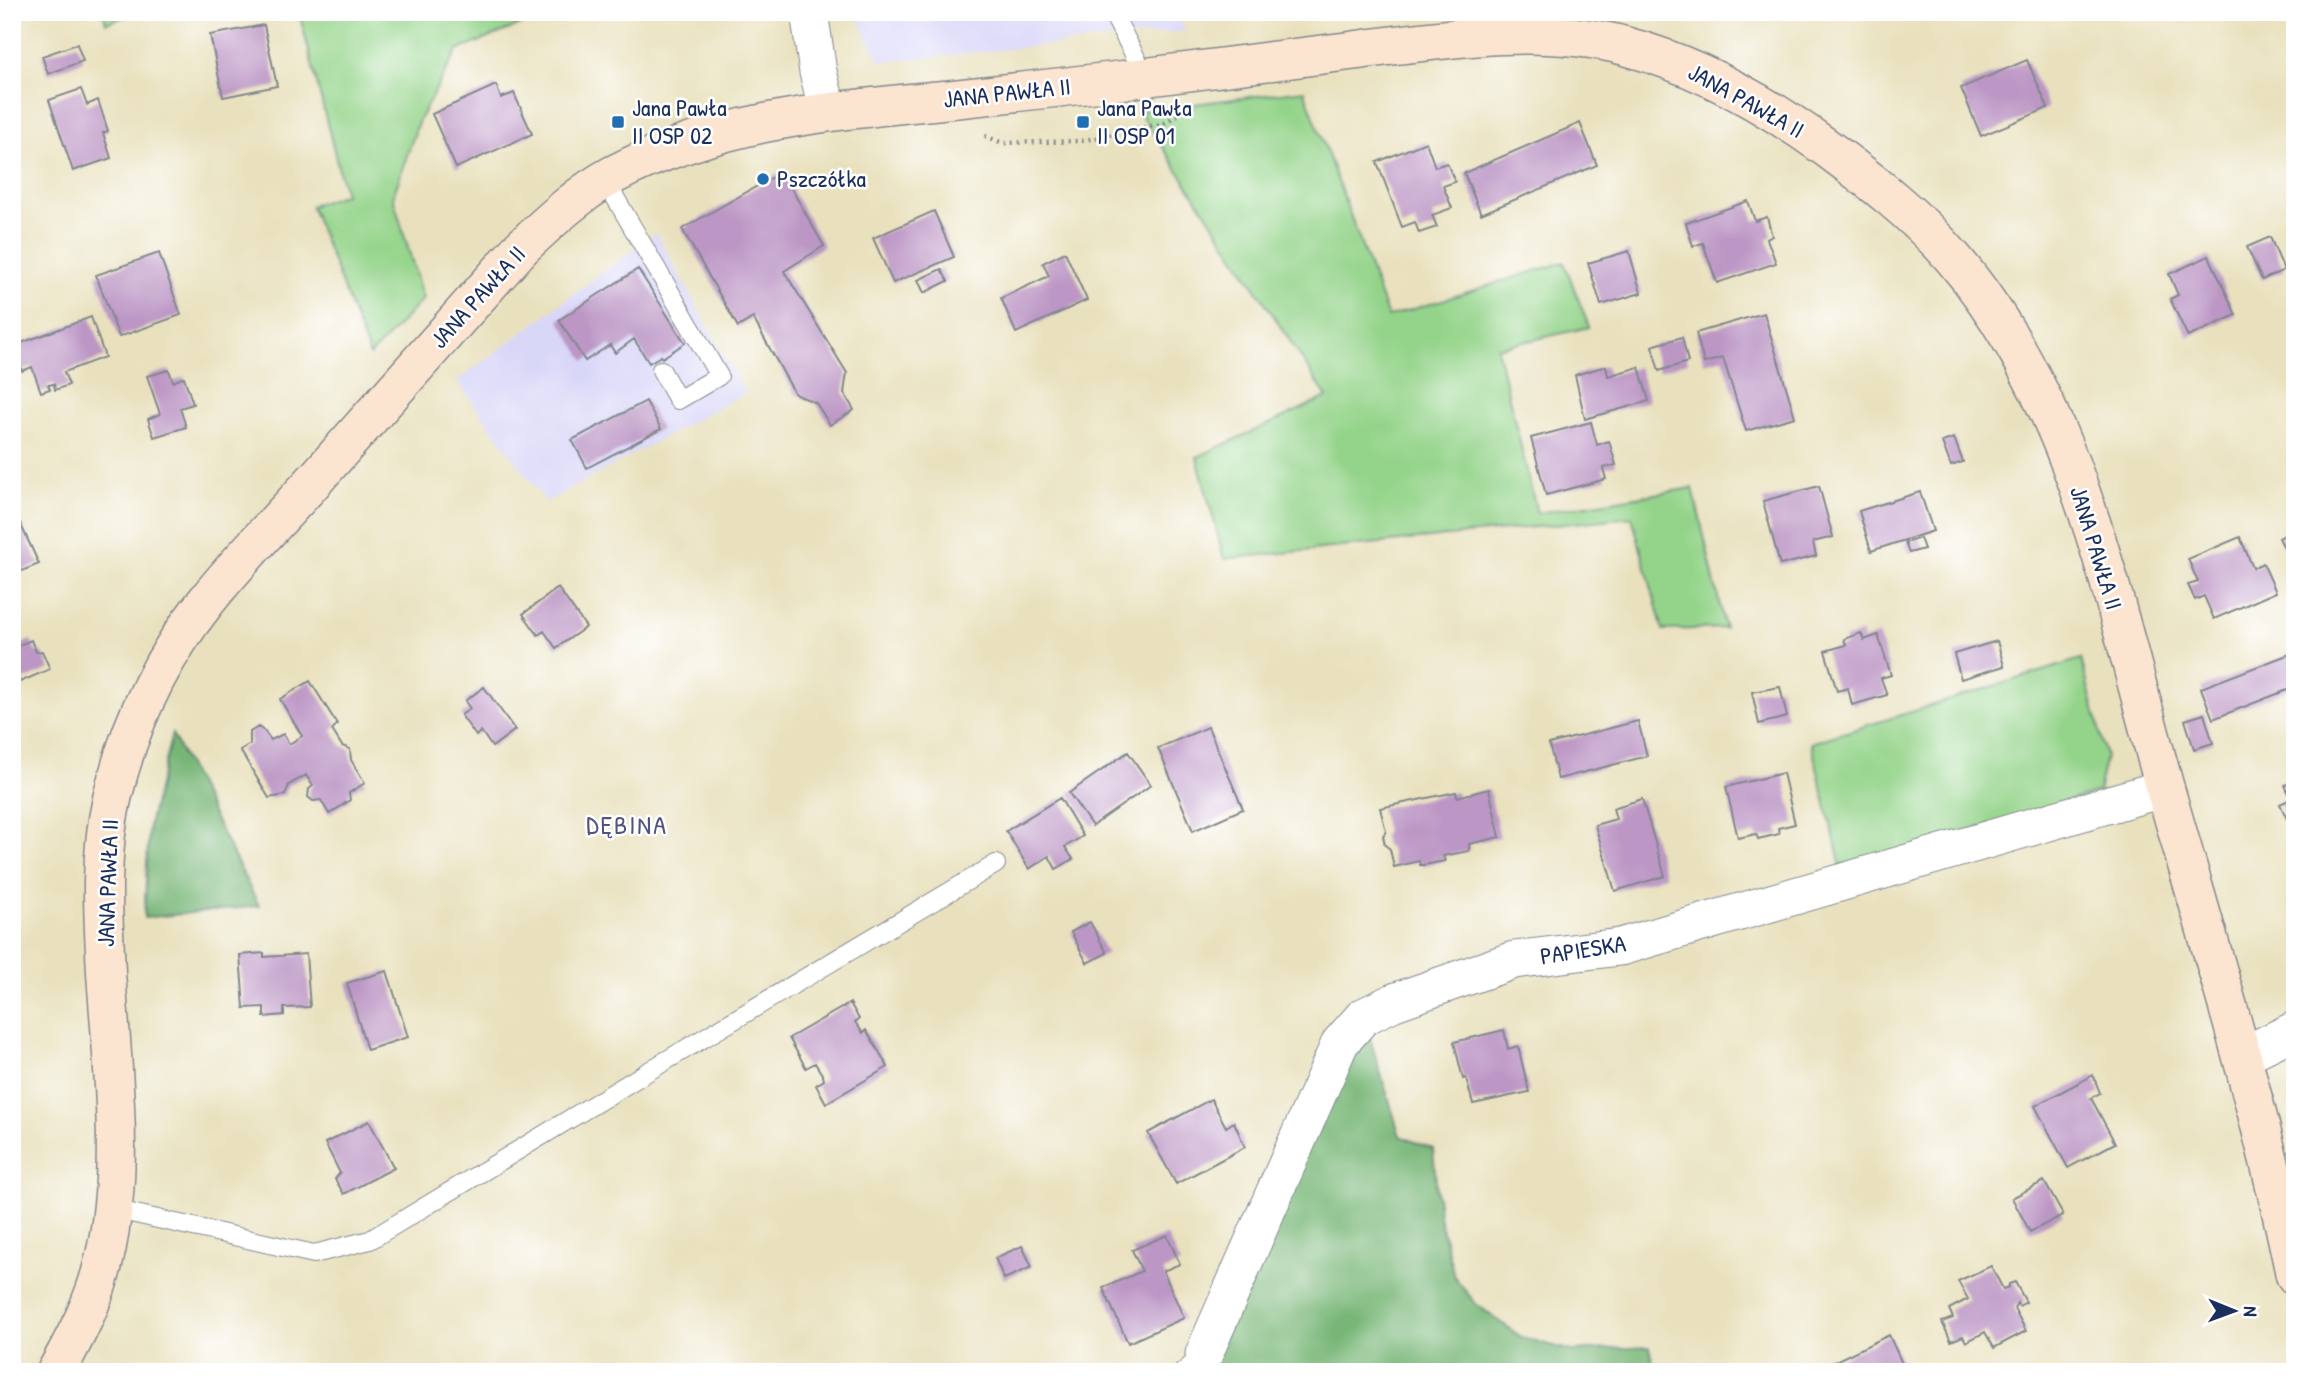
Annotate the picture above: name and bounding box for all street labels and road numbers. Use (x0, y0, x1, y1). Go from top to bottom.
street label: JANA PAWŁA II (1683, 55, 1810, 145)
street label: JANA PAWŁA II (942, 69, 1072, 115)
street label: JANA PAWŁA II (423, 238, 532, 355)
street label: JANA PAWŁA II (2063, 482, 2131, 614)
street label: JANA PAWŁA II (89, 818, 125, 947)
street label: PAPIESKA (1538, 926, 1628, 972)

